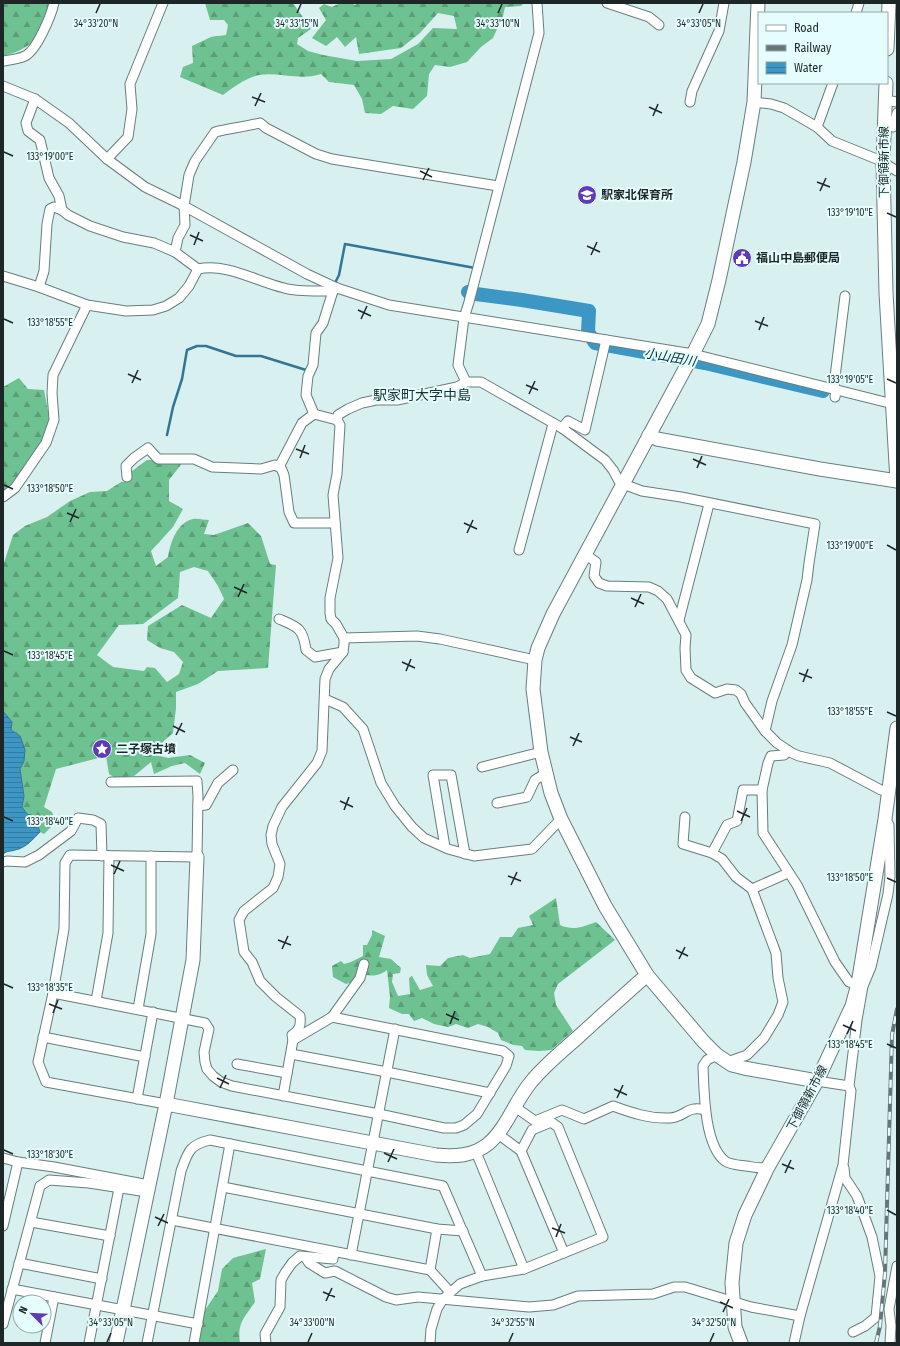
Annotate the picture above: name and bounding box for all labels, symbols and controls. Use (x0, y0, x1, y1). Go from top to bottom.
legend (758, 12, 888, 84)
text: 34°33'20"N (74, 18, 118, 30)
text: 34°33'15"N (275, 18, 319, 30)
text: 34°33'10"N (476, 18, 520, 30)
text: 34°33'05"N (677, 18, 721, 30)
text: Road (794, 21, 819, 35)
text: Railway (794, 41, 832, 55)
text: Water (794, 61, 823, 75)
street label: 下御領新市線 (877, 126, 891, 198)
text: 133°19'00"E (26, 151, 74, 163)
school or university icon: 駅家北保育所 (576, 184, 598, 206)
place label: 駅家北保育所 (601, 188, 673, 202)
text: 133°19'10"E (827, 207, 873, 219)
public building icon: 福山中島郵便局 (731, 247, 753, 269)
place label: 福山中島郵便局 (756, 251, 840, 265)
text: 133°18'55"E (27, 317, 73, 329)
water label: 小山田川 (643, 345, 699, 369)
text: 133°19'05"E (827, 374, 873, 386)
district label: 駅家町大字中島 (373, 387, 471, 404)
text: 133°18'50"E (27, 483, 74, 495)
text: 133°19'00"E (826, 540, 874, 552)
text: 133°18'45"E (27, 650, 73, 662)
text: 133°18'55"E (827, 706, 873, 718)
place icon: 二子塚古墳 (91, 738, 113, 760)
place label: 二子塚古墳 (116, 742, 176, 756)
text: 133°18'40"E (27, 816, 74, 828)
text: 133°18'50"E (827, 872, 874, 884)
text: 133°18'35"E (27, 982, 73, 994)
text: 133°18'45"E (827, 1039, 873, 1051)
street label: 下御領新市線 (784, 1063, 830, 1133)
text: 133°18'30"E (27, 1149, 74, 1161)
text: 133°18'40"E (827, 1205, 874, 1217)
north arrow (12, 1294, 52, 1334)
text: N (16, 1304, 31, 1316)
text: 34°33'05"N (89, 1317, 133, 1329)
text: 34°33'00"N (289, 1317, 335, 1329)
text: 34°32'55"N (491, 1317, 535, 1329)
text: 34°32'50"N (692, 1317, 736, 1329)

